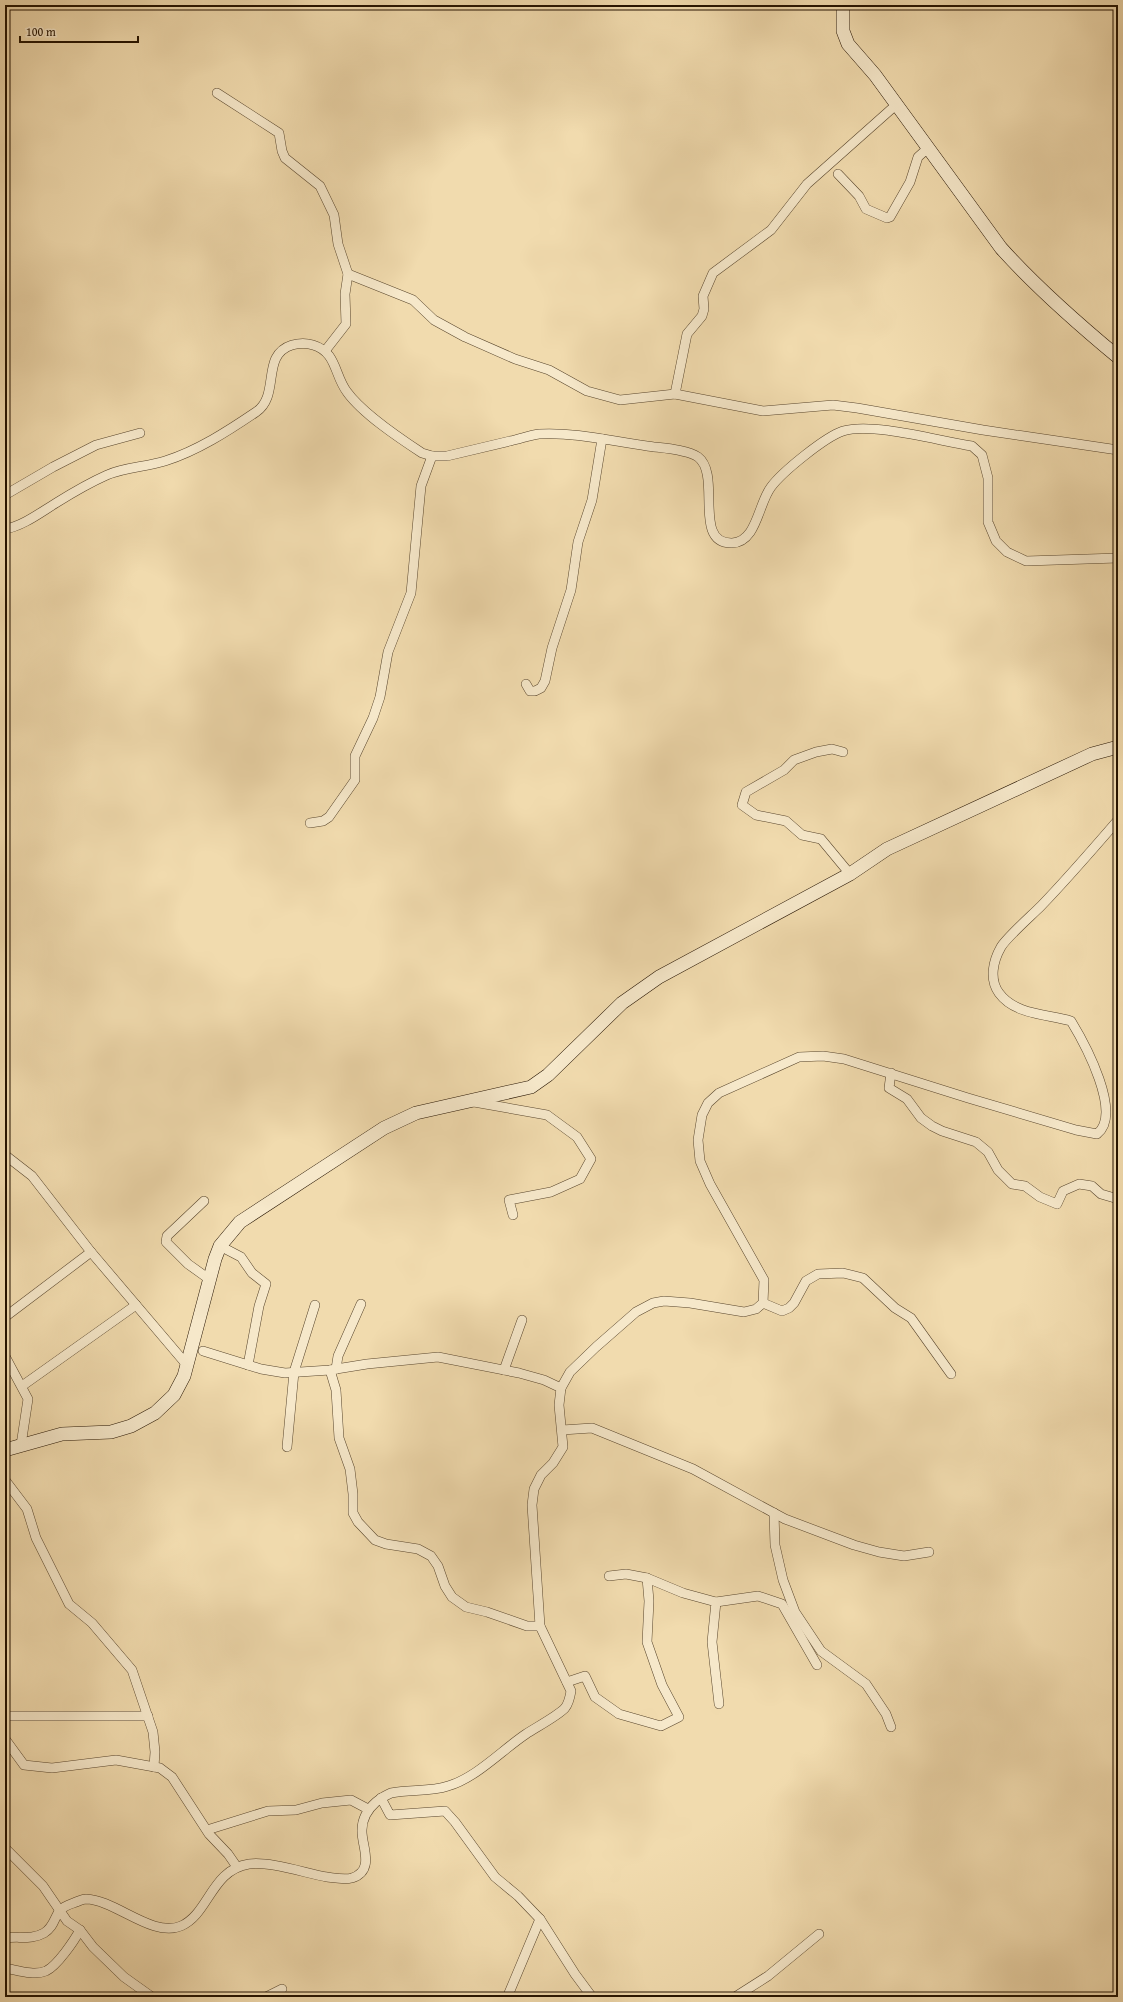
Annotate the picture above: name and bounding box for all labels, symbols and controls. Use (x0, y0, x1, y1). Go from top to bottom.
scale bar (20, 18, 138, 44)
text: 100 m (26, 23, 56, 40)

